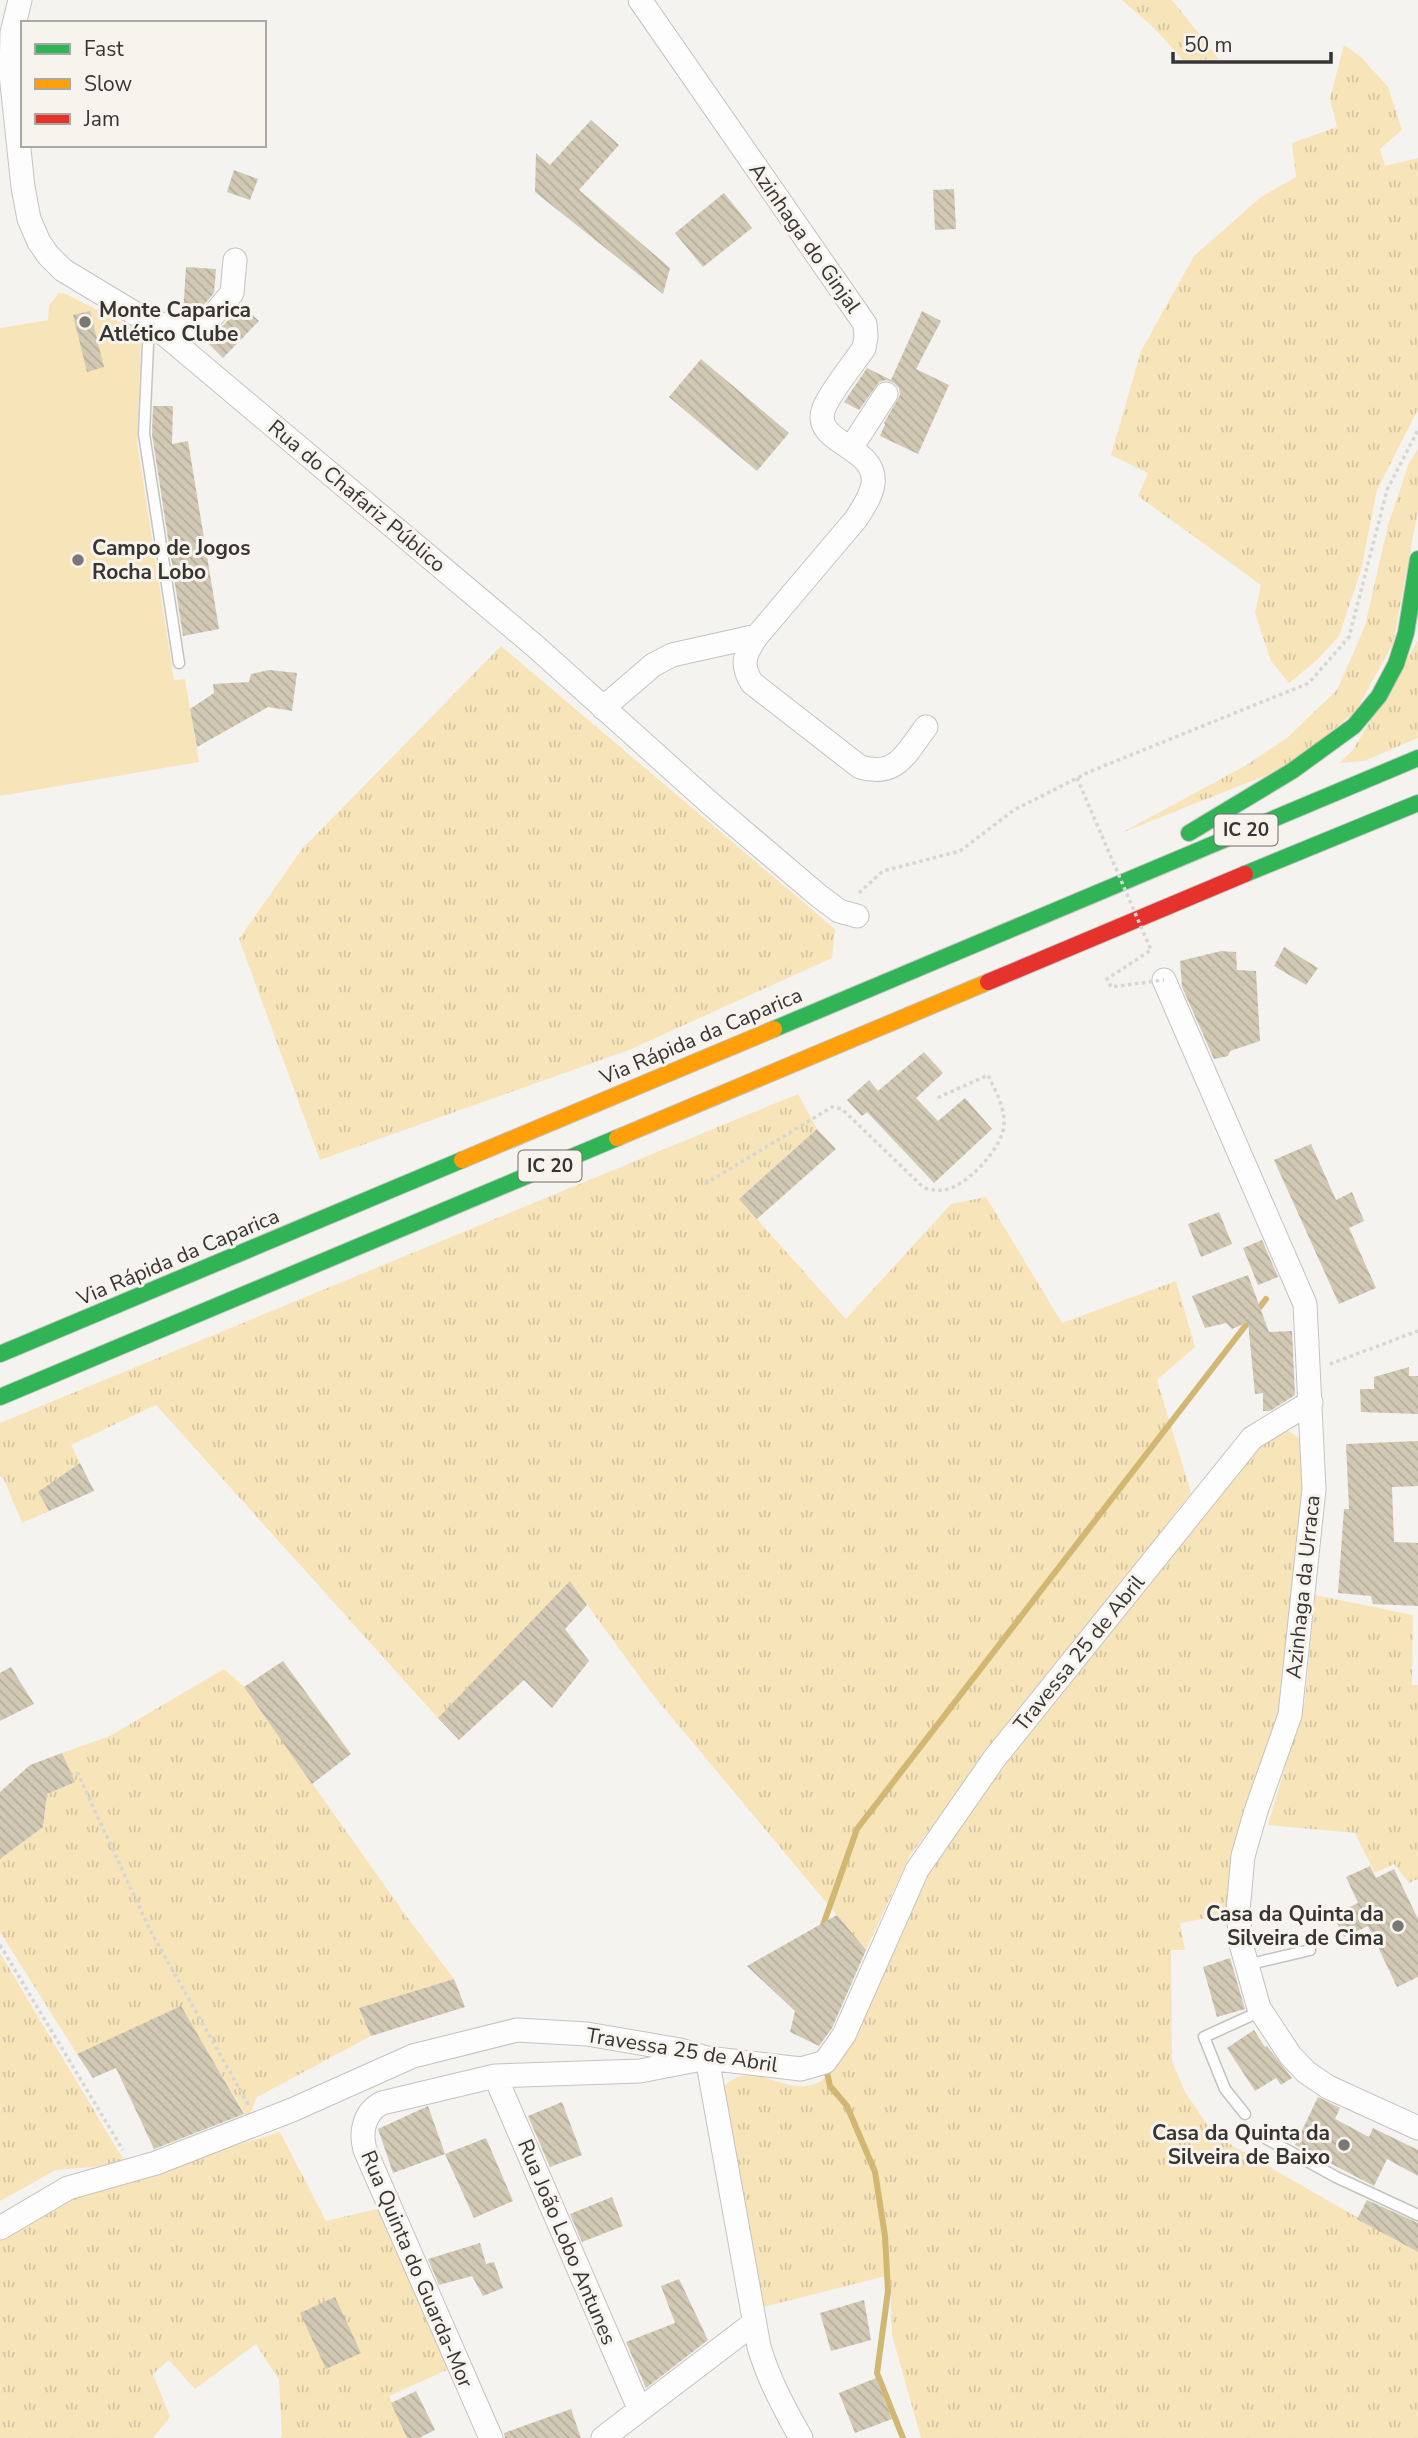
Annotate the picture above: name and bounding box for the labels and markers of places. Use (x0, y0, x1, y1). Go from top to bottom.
place label: Monte Caparica Atlético Clube (99, 296, 251, 348)
marker: Monte Caparica Atlético Clube (77, 314, 93, 330)
place label: Campo de Jogos Rocha Lobo (92, 534, 250, 586)
marker: Campo de Jogos Rocha Lobo (70, 552, 86, 568)
place label: Casa da Quinta da Silveira de Cima (1206, 1900, 1384, 1952)
marker: Casa da Quinta da Silveira de Cima (1390, 1918, 1406, 1934)
place label: Casa da Quinta da Silveira de Baixo (1152, 2119, 1330, 2171)
marker: Casa da Quinta da Silveira de Baixo (1336, 2137, 1352, 2153)

